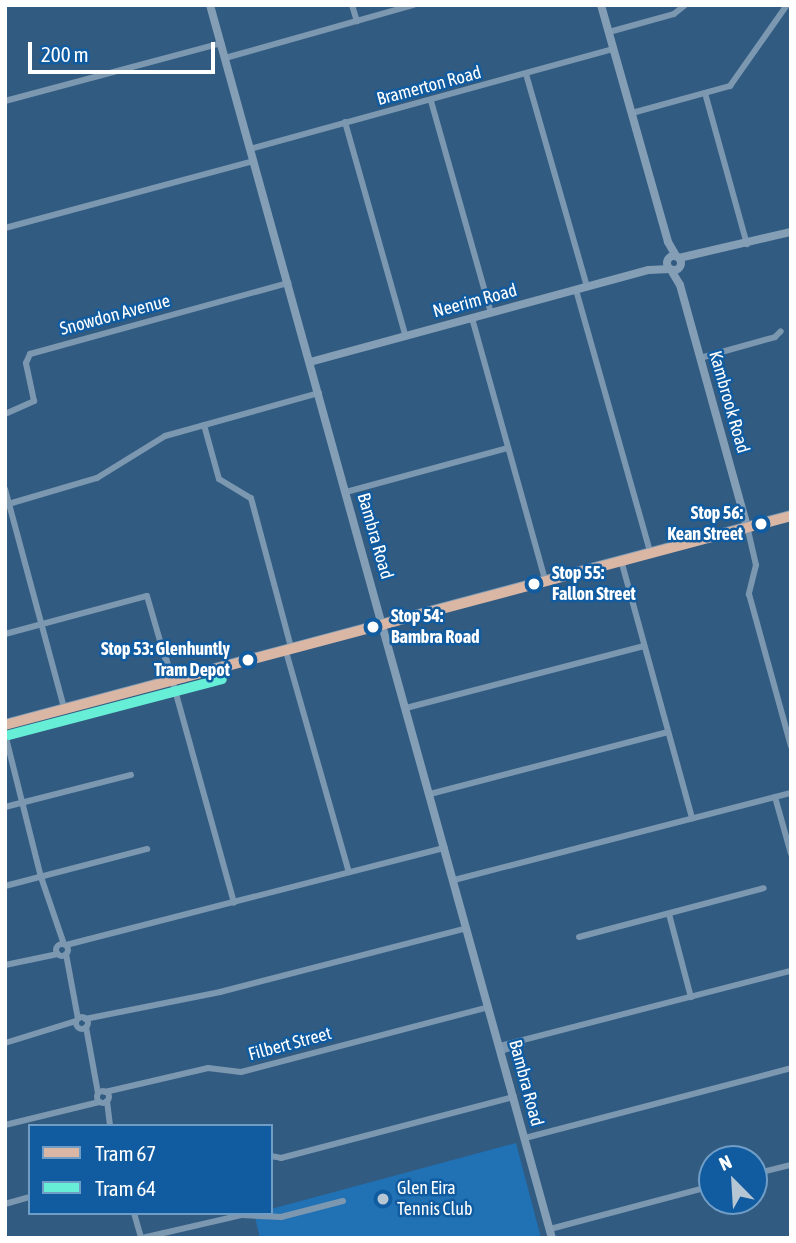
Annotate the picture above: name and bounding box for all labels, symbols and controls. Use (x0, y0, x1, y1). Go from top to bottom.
scale bar (32, 28, 219, 72)
text: 200 m (41, 42, 89, 66)
street label: Bramerton Road (374, 62, 484, 110)
street label: Neerim Road (431, 279, 519, 323)
street label: Snowdon Avenue (58, 290, 172, 340)
street label: Kambrook Road (704, 348, 754, 456)
street label: Bambra Road (352, 490, 398, 582)
place label: Stop 56: Kean Street (667, 503, 743, 546)
marker: Stop 56: Kean Street (749, 512, 773, 536)
place label: Stop 55: Fallon Street (552, 563, 636, 606)
marker: Stop 55: Fallon Street (522, 572, 546, 596)
place label: Stop 54: Bambra Road (391, 606, 480, 648)
marker: Stop 54: Bambra Road (361, 615, 385, 639)
place label: Stop 53: Glenhuntly Tram Depot (101, 639, 230, 682)
marker: Stop 53: Glenhuntly Tram Depot (236, 648, 260, 672)
street label: Filbert Street (246, 1023, 334, 1065)
street label: Bambra Road (504, 1037, 548, 1129)
legend (28, 1124, 273, 1215)
text: Tram 67 (95, 1141, 156, 1165)
north arrow (698, 1145, 768, 1215)
text: N (716, 1150, 735, 1175)
text: Tram 64 (95, 1176, 156, 1200)
place label: Glen Eira Tennis Club (397, 1178, 473, 1220)
marker: Glen Eira Tennis Club (375, 1191, 391, 1207)

